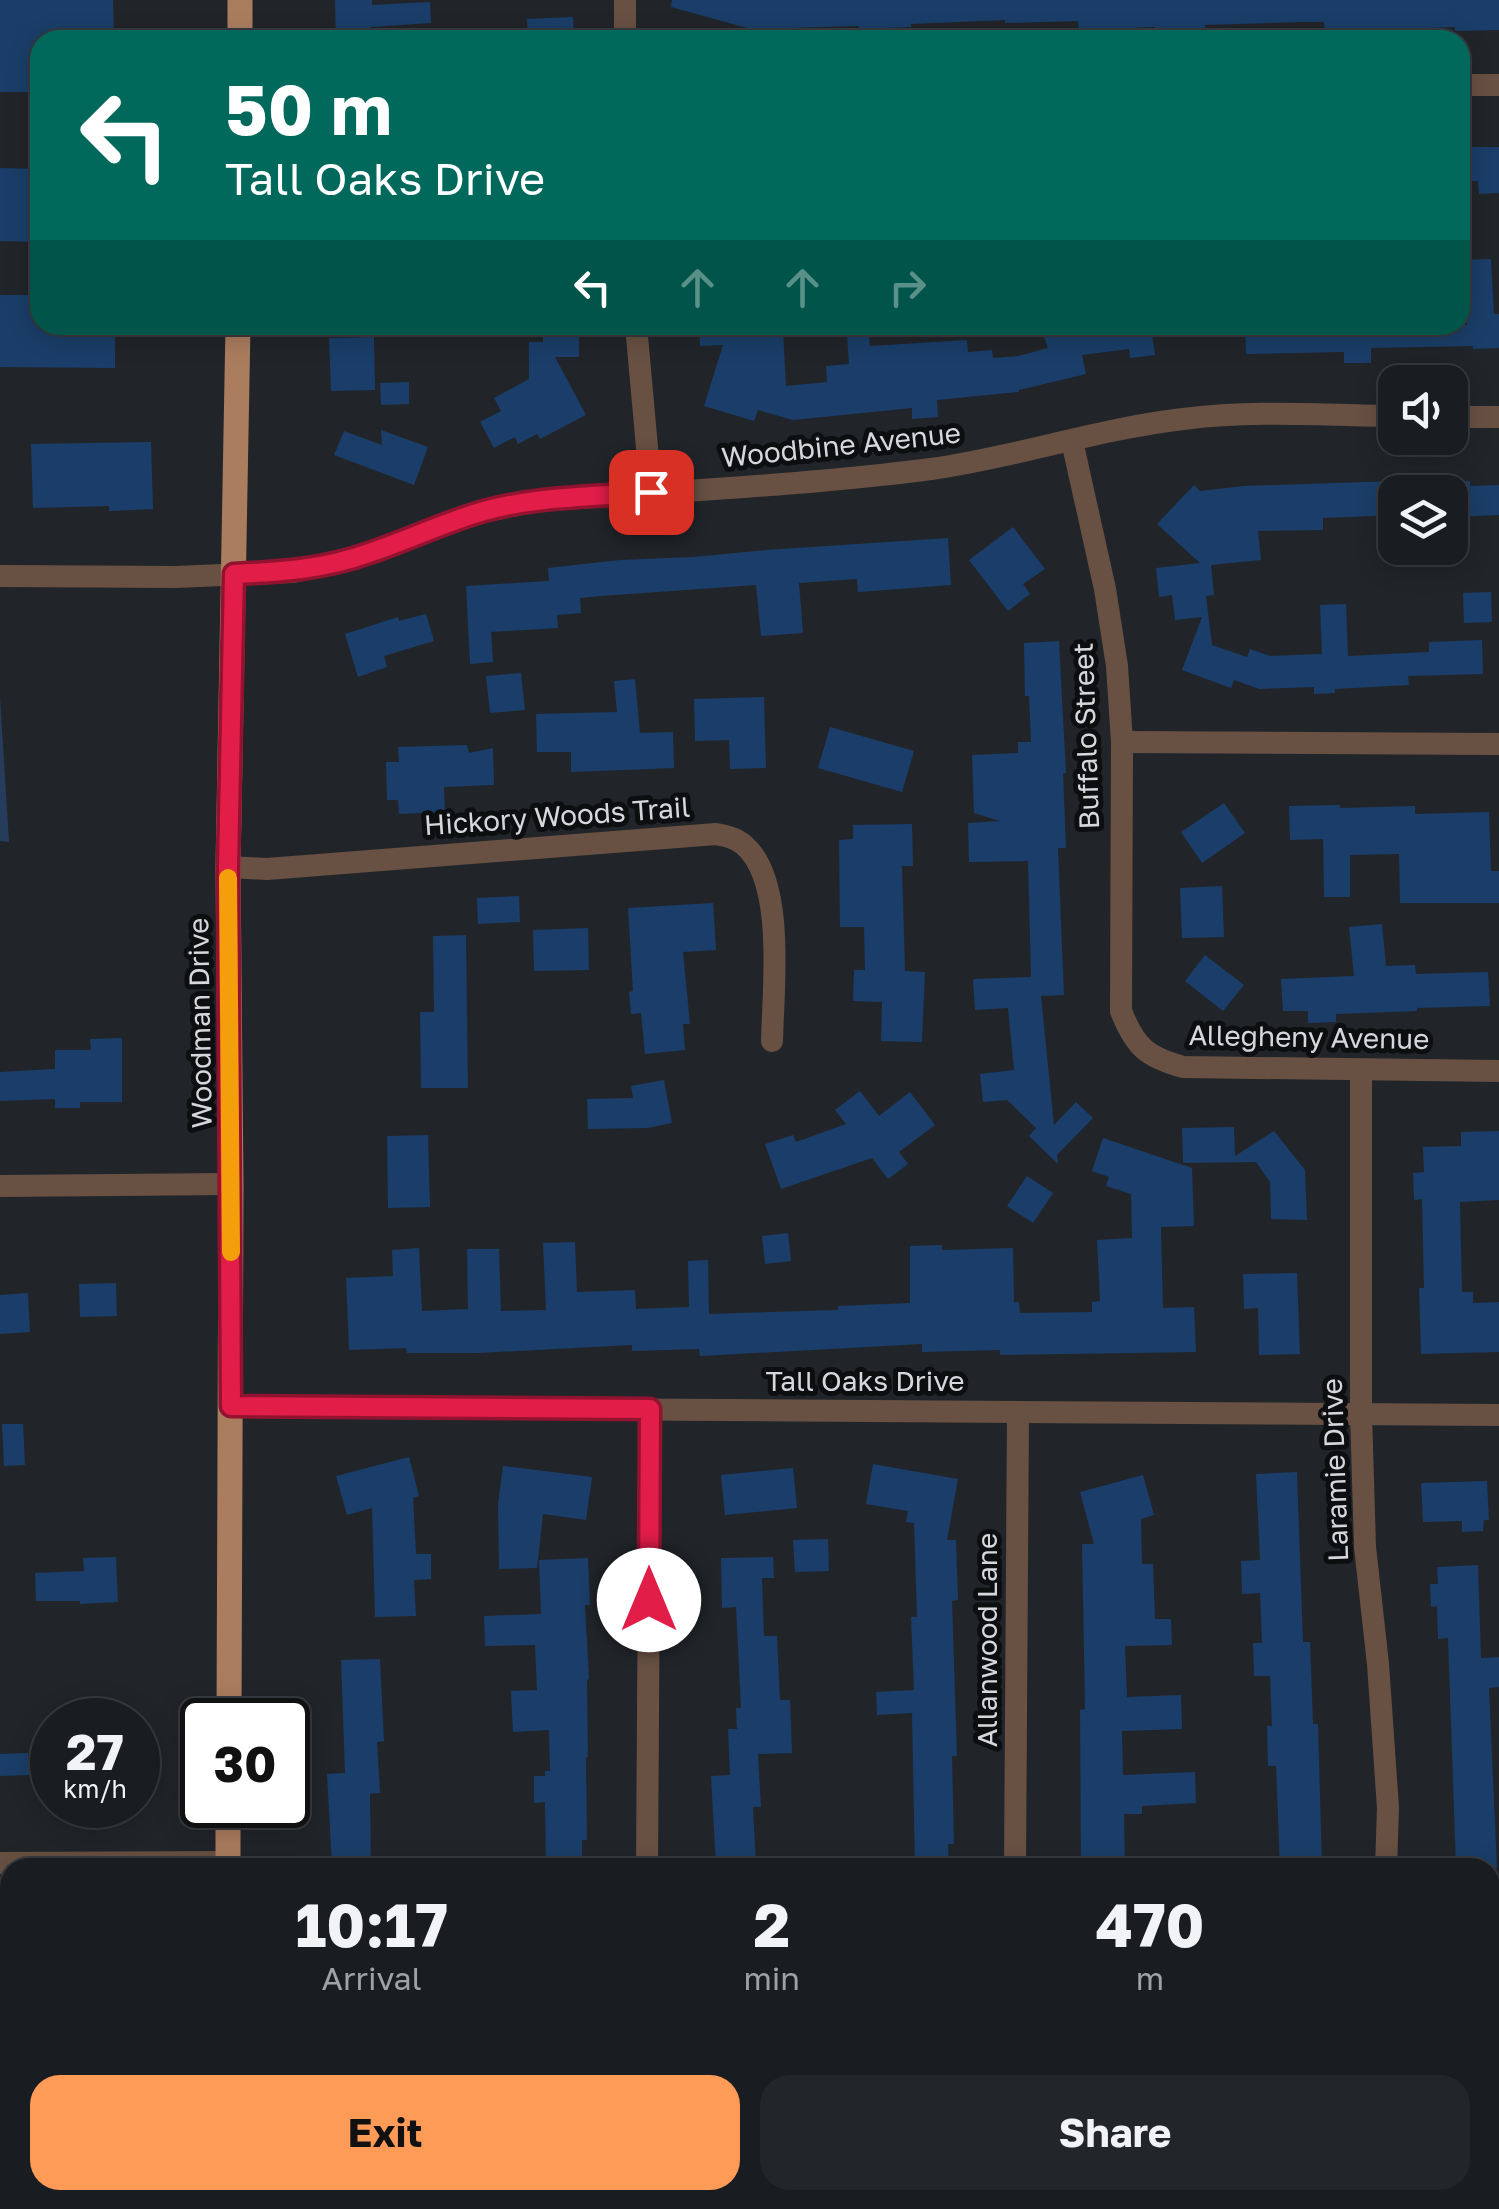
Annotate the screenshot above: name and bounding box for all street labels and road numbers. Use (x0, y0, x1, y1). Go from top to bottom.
street label: Woodbine Avenue (720, 416, 962, 473)
street label: Buffalo Street (1066, 642, 1105, 830)
street label: Hickory Woods Trail (423, 790, 691, 841)
street label: Woodman Drive (181, 917, 218, 1129)
street label: Allegheny Avenue (1188, 1018, 1430, 1055)
street label: Tall Oaks Drive (765, 1364, 965, 1397)
street label: Laramie Drive (1315, 1378, 1354, 1562)
street label: Allanwood Lane (970, 1533, 1003, 1747)

